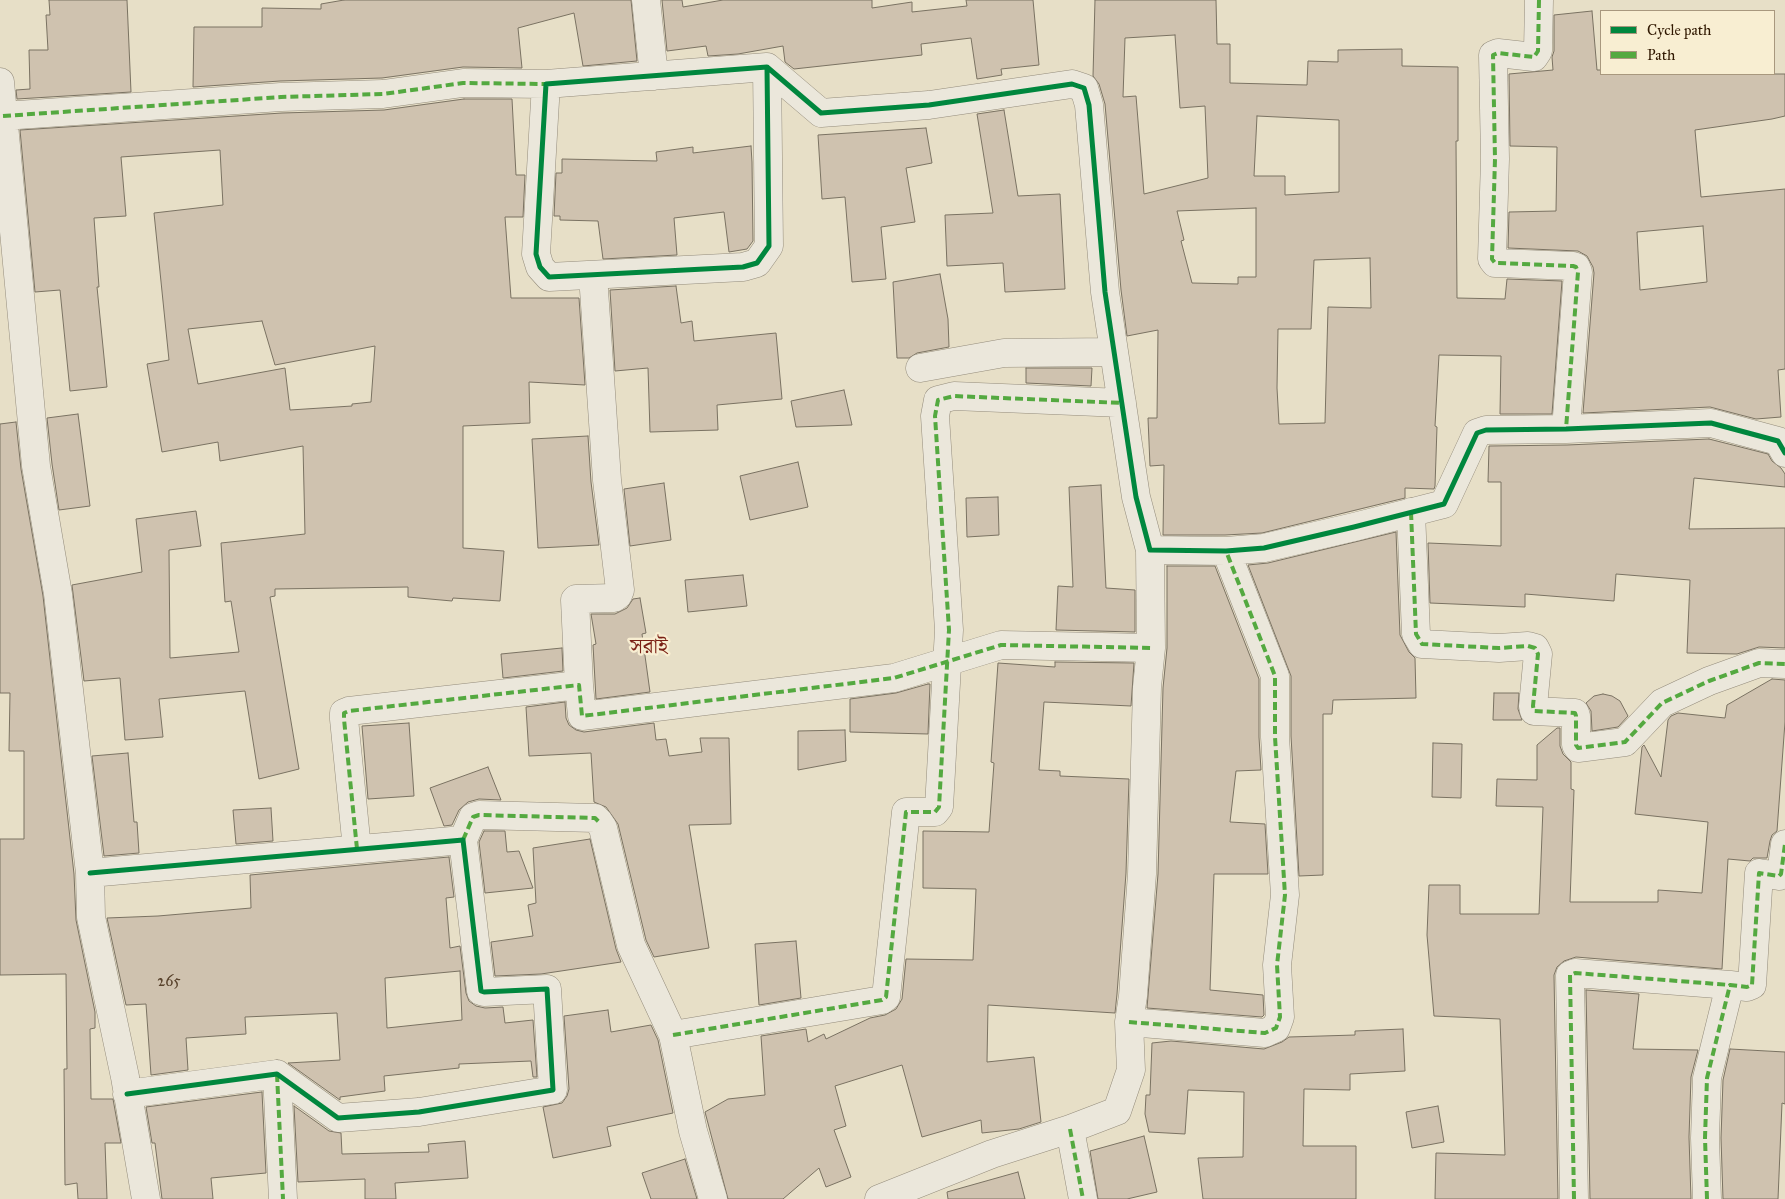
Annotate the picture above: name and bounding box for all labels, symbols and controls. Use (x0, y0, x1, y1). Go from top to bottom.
legend (1600, 10, 1775, 75)
text: Cycle path (1647, 21, 1711, 39)
text: Path (1647, 46, 1675, 64)
district label: সরাই (630, 635, 668, 661)
house number: 265 (157, 972, 181, 992)

